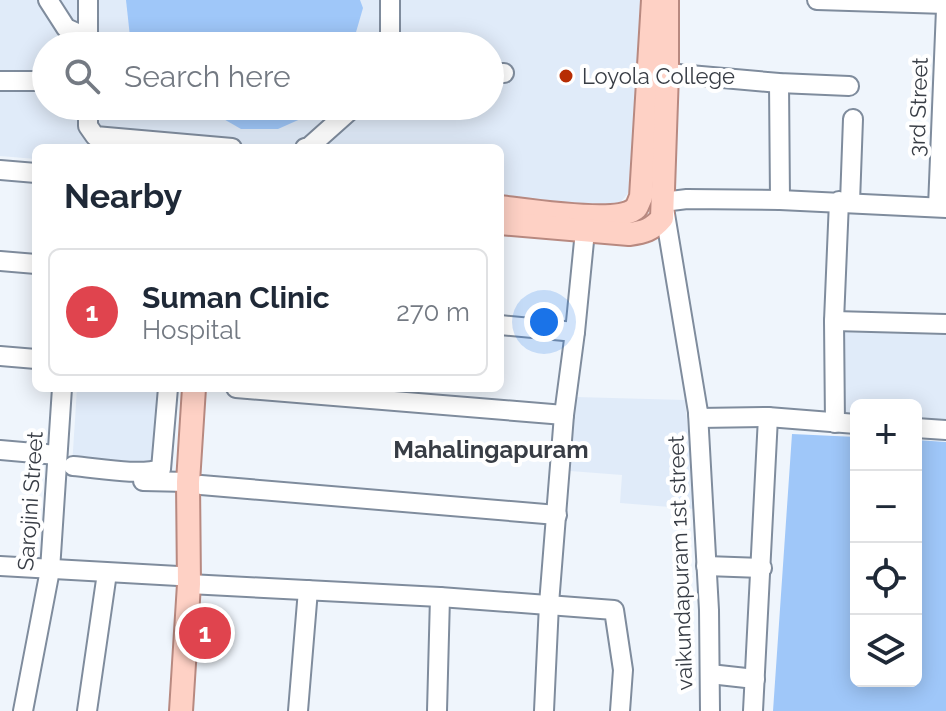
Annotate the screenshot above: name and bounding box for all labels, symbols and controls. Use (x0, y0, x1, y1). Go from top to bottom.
search box (32, 32, 504, 120)
icon: search (60, 54, 104, 98)
street label: 3rd Street (903, 56, 933, 157)
text: Search here (124, 59, 291, 94)
place label: Loyola College (582, 63, 735, 89)
marker: Loyola College (557, 67, 575, 85)
text: Nearby (64, 176, 182, 216)
text: Suman Clinic (142, 280, 330, 315)
text: 1 (86, 297, 98, 327)
text: 270 m (396, 297, 470, 327)
your location (524, 302, 564, 342)
text: Hospital (142, 315, 241, 345)
map controls (850, 399, 922, 687)
button: + (850, 399, 922, 471)
street label: Sarojini Street (12, 430, 48, 572)
street label: vaikundapuram 1st street (663, 434, 697, 691)
district label: Mahalingapuram (393, 435, 589, 464)
button: − (850, 471, 922, 543)
button: locate (850, 543, 922, 615)
pin: 1 (179, 603, 231, 663)
button: layers (850, 615, 922, 687)

